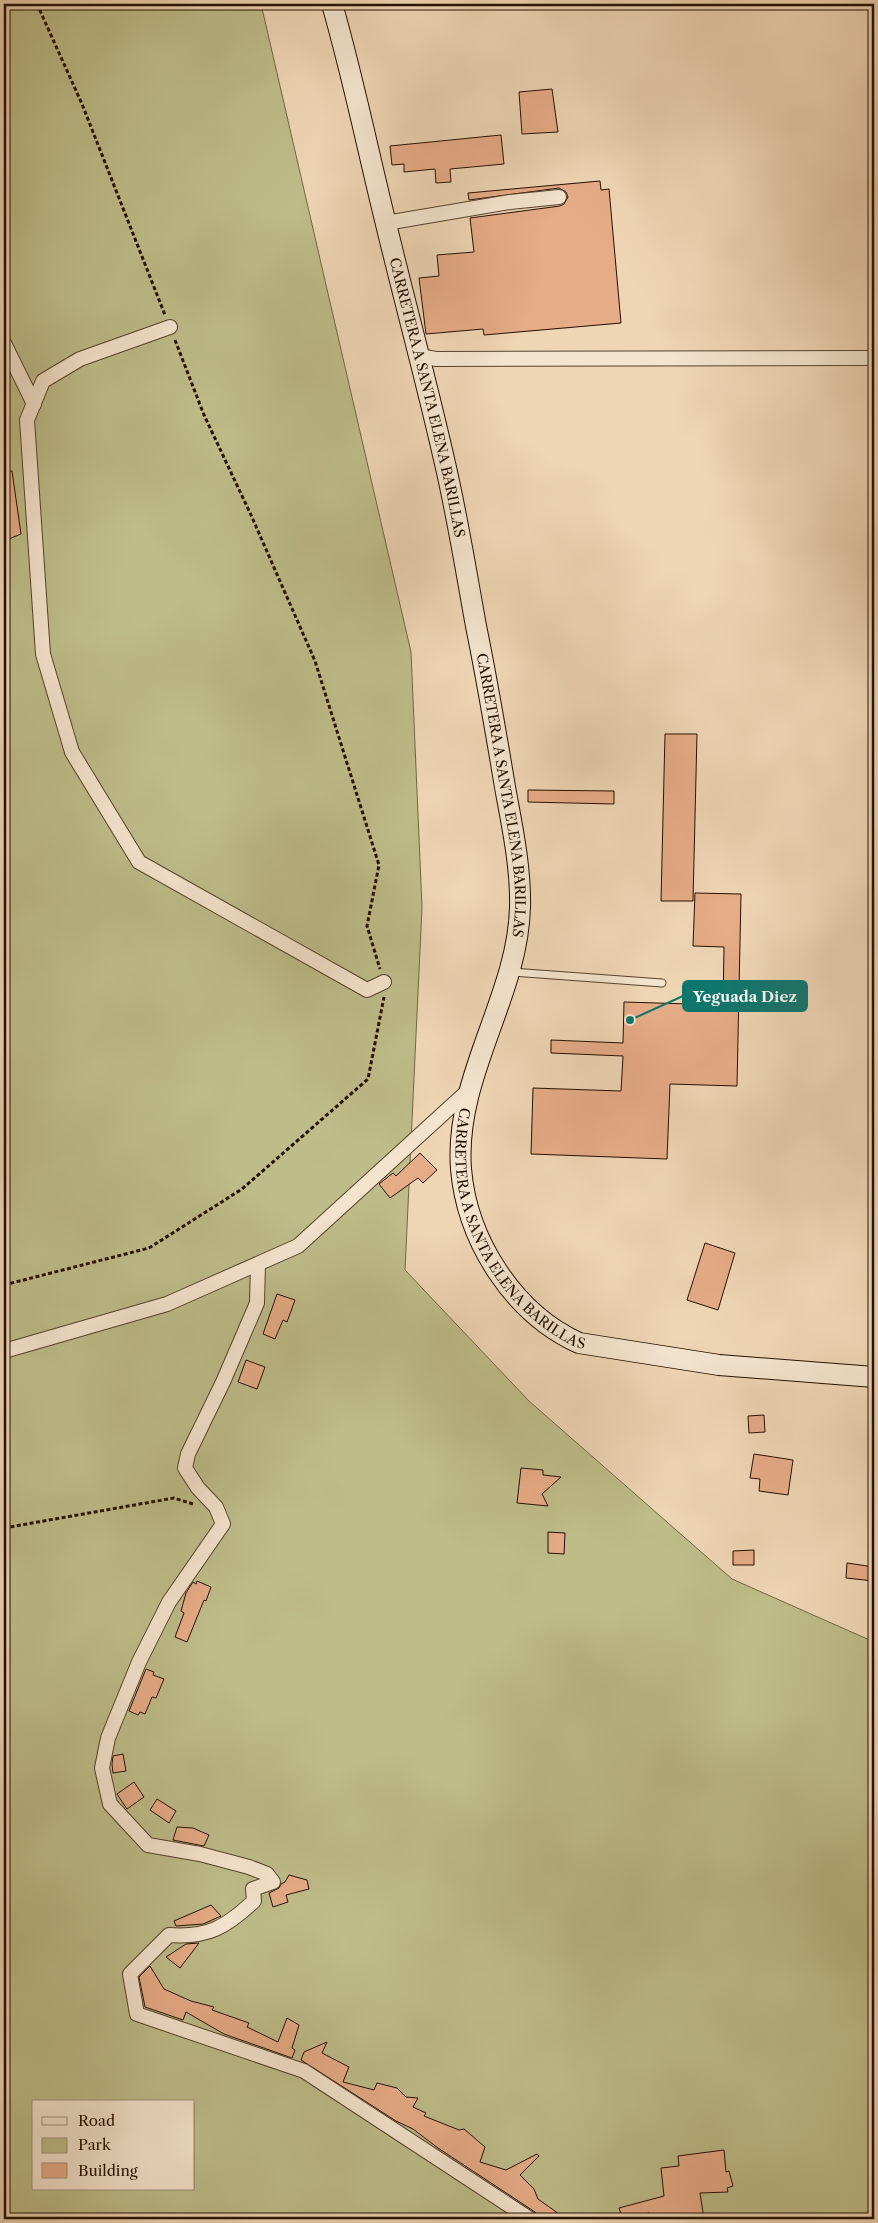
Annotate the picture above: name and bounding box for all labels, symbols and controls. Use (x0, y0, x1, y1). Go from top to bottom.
street label: CARRETERA A SANTA ELENA BARILLAS (386, 256, 469, 539)
street label: CARRETERA A SANTA ELENA BARILLAS (473, 652, 529, 938)
callout: Yeguada Diez (683, 981, 807, 1011)
text: Yeguada Diez (692, 987, 797, 1006)
street label: CARRETERA A SANTA ELENA BARILLAS (451, 1106, 587, 1353)
legend (32, 2100, 195, 2190)
text: Road (78, 2111, 115, 2130)
text: Park (78, 2135, 112, 2154)
text: Building (78, 2161, 138, 2180)

